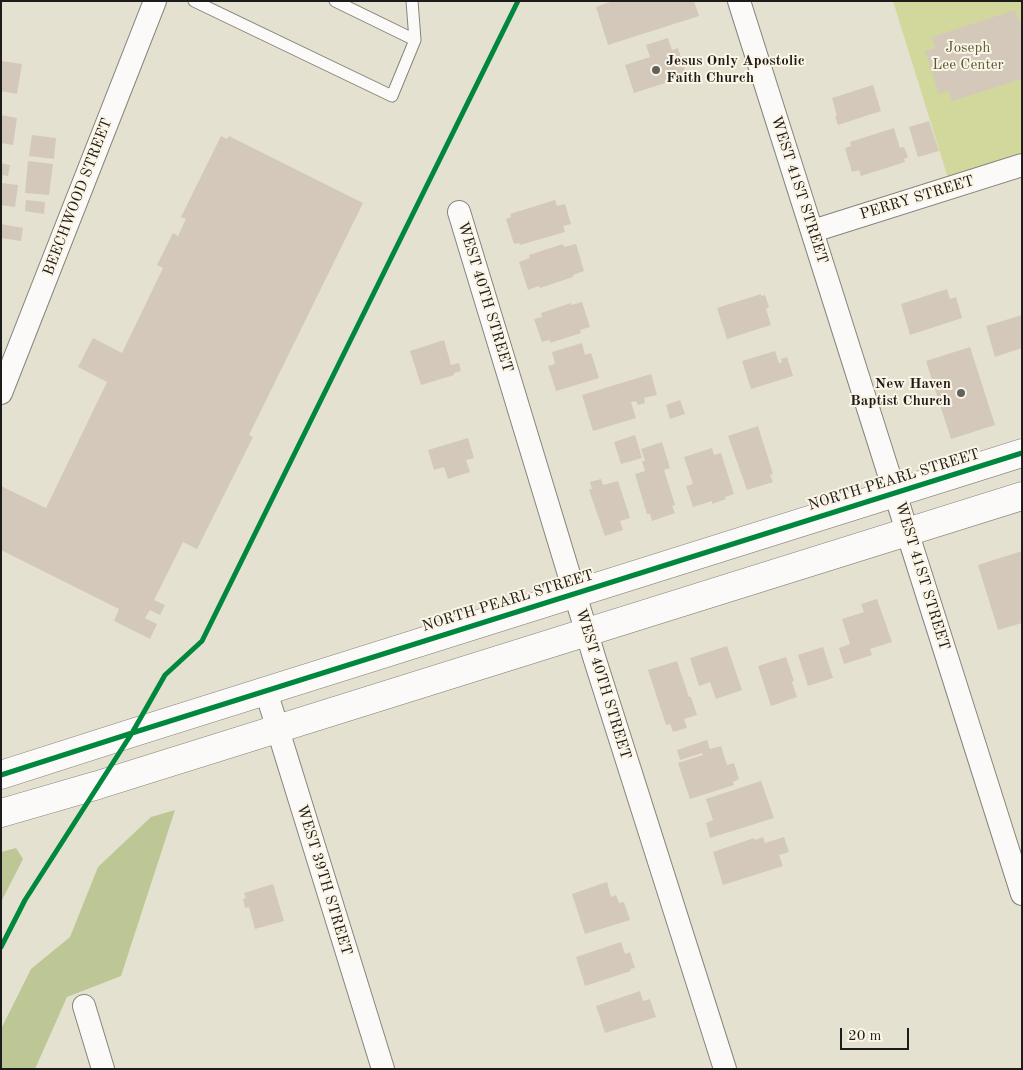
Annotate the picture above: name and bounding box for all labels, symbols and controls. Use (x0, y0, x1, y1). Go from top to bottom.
park label: Joseph Lee Center (932, 39, 1004, 74)
place label: Jesus Only Apostolic Faith Church (666, 52, 805, 87)
marker: Jesus Only Apostolic Faith Church (650, 64, 662, 76)
street label: WEST 41ST STREET (767, 114, 831, 266)
street label: BEECHWOOD STREET (40, 116, 116, 278)
street label: PERRY STREET (858, 172, 976, 224)
street label: WEST 40TH STREET (453, 219, 517, 375)
place label: New Haven Baptist Church (850, 375, 951, 410)
marker: New Haven Baptist Church (955, 387, 967, 399)
street label: NORTH PEARL STREET (806, 445, 982, 515)
street label: WEST 41ST STREET (891, 500, 953, 652)
street label: NORTH PEARL STREET (420, 566, 596, 636)
street label: WEST 40TH STREET (571, 606, 635, 762)
street label: WEST 39TH STREET (292, 802, 356, 958)
scale bar (843, 1018, 912, 1050)
text: 20 m (848, 1029, 882, 1044)

